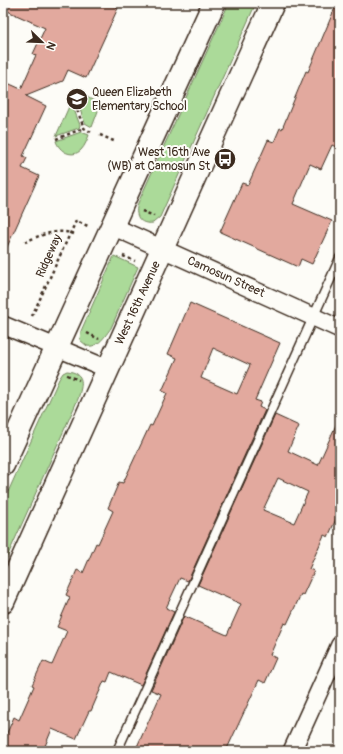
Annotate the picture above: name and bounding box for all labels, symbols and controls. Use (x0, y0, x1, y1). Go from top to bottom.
north arrow (22, 22, 62, 62)
text: N (43, 40, 58, 52)
place label: Queen Elizabeth Elementary School (92, 85, 187, 114)
school or university icon: Queen Elizabeth Elementary School (64, 86, 90, 112)
place label: West 16th Ave (WB) at Camosun St (107, 145, 210, 174)
bus stop icon: West 16th Ave (WB) at Camosun St (212, 146, 238, 172)
street label: Ridgeway (33, 232, 65, 280)
street label: Camosun Street (185, 253, 267, 301)
street label: West 16th Avenue (112, 259, 164, 347)

